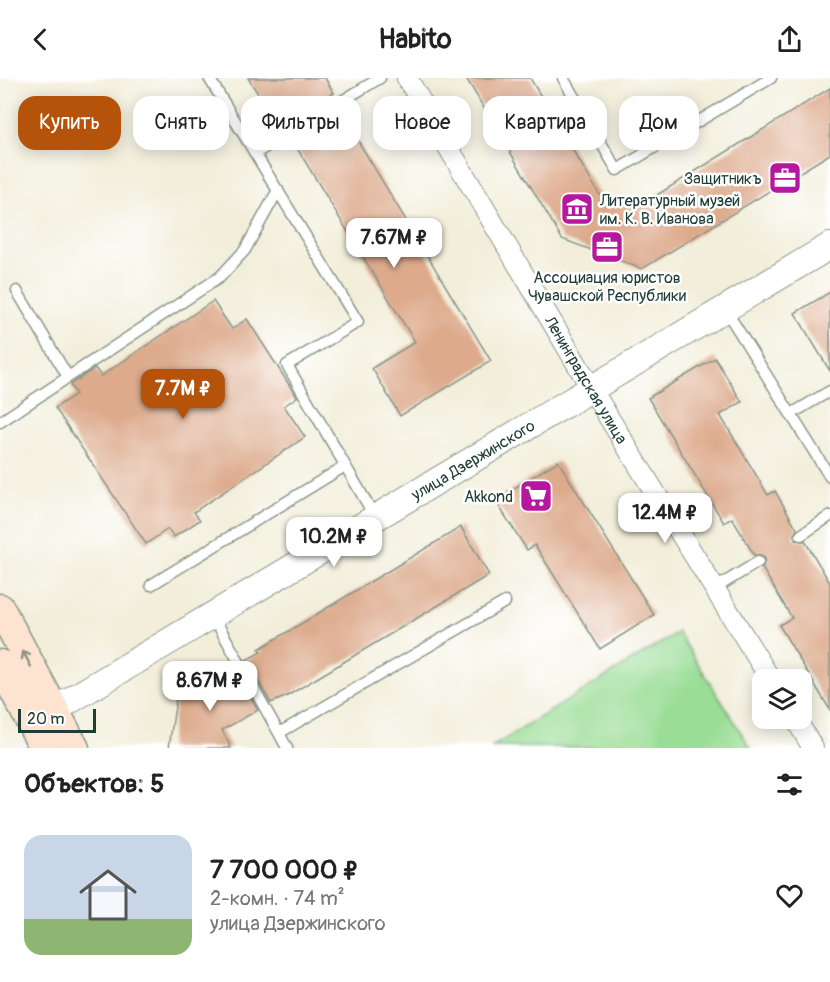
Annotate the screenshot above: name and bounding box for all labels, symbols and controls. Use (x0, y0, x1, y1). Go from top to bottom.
icon: back (24, 23, 57, 56)
text: Habito (378, 23, 452, 56)
icon: share (773, 23, 806, 56)
chip: Купить (18, 96, 121, 150)
chip: Снять (133, 96, 229, 150)
chip: Фильтры (241, 96, 361, 150)
chip: Новое (373, 96, 471, 150)
chip: Квартира (483, 96, 607, 150)
chip: Дом (619, 96, 699, 150)
office icon: Защитникъ (767, 160, 803, 196)
place label: Защитникъ (684, 169, 762, 189)
museum icon: Литературный музей им. К. В. Иванова (559, 191, 595, 227)
place label: Литературный музей им. К. В. Иванова (599, 191, 740, 229)
pin: 7.67M ₽ (339, 218, 449, 269)
text: 7.67M ₽ (360, 225, 428, 250)
office icon: Ассоциация юристов Чувашской Республики (589, 229, 625, 265)
place label: Ассоциация юристов Чувашской Республики (528, 268, 686, 306)
street label: Ленинградская улица (539, 312, 632, 448)
pin: 7.7M ₽ (134, 369, 232, 420)
text: 7.7M ₽ (155, 376, 211, 401)
street label: улица Дзержинского (407, 416, 539, 506)
supermarket icon: Akkond (518, 478, 554, 514)
place label: Akkond (464, 487, 513, 507)
pin: 12.4M ₽ (610, 493, 720, 544)
text: 12.4M ₽ (632, 500, 698, 525)
pin: 10.2M ₽ (279, 517, 389, 568)
text: 10.2M ₽ (300, 524, 368, 549)
one-way arrow (21, 651, 32, 669)
pin: 8.67M ₽ (155, 661, 265, 712)
text: 8.67M ₽ (176, 668, 244, 693)
map controls (752, 669, 812, 729)
button: layers (752, 669, 812, 729)
scale bar (18, 706, 96, 734)
text: 20 m (27, 709, 65, 729)
text: Объектов: 5 (24, 768, 164, 800)
icon: filters (773, 768, 806, 801)
text: 7 700 000 ₽ (210, 854, 359, 886)
icon: home (72, 859, 144, 931)
icon: heart (773, 879, 806, 912)
text: 2-комн. · 74 m² (210, 886, 345, 911)
text: улица Дзержинского (210, 911, 386, 936)

